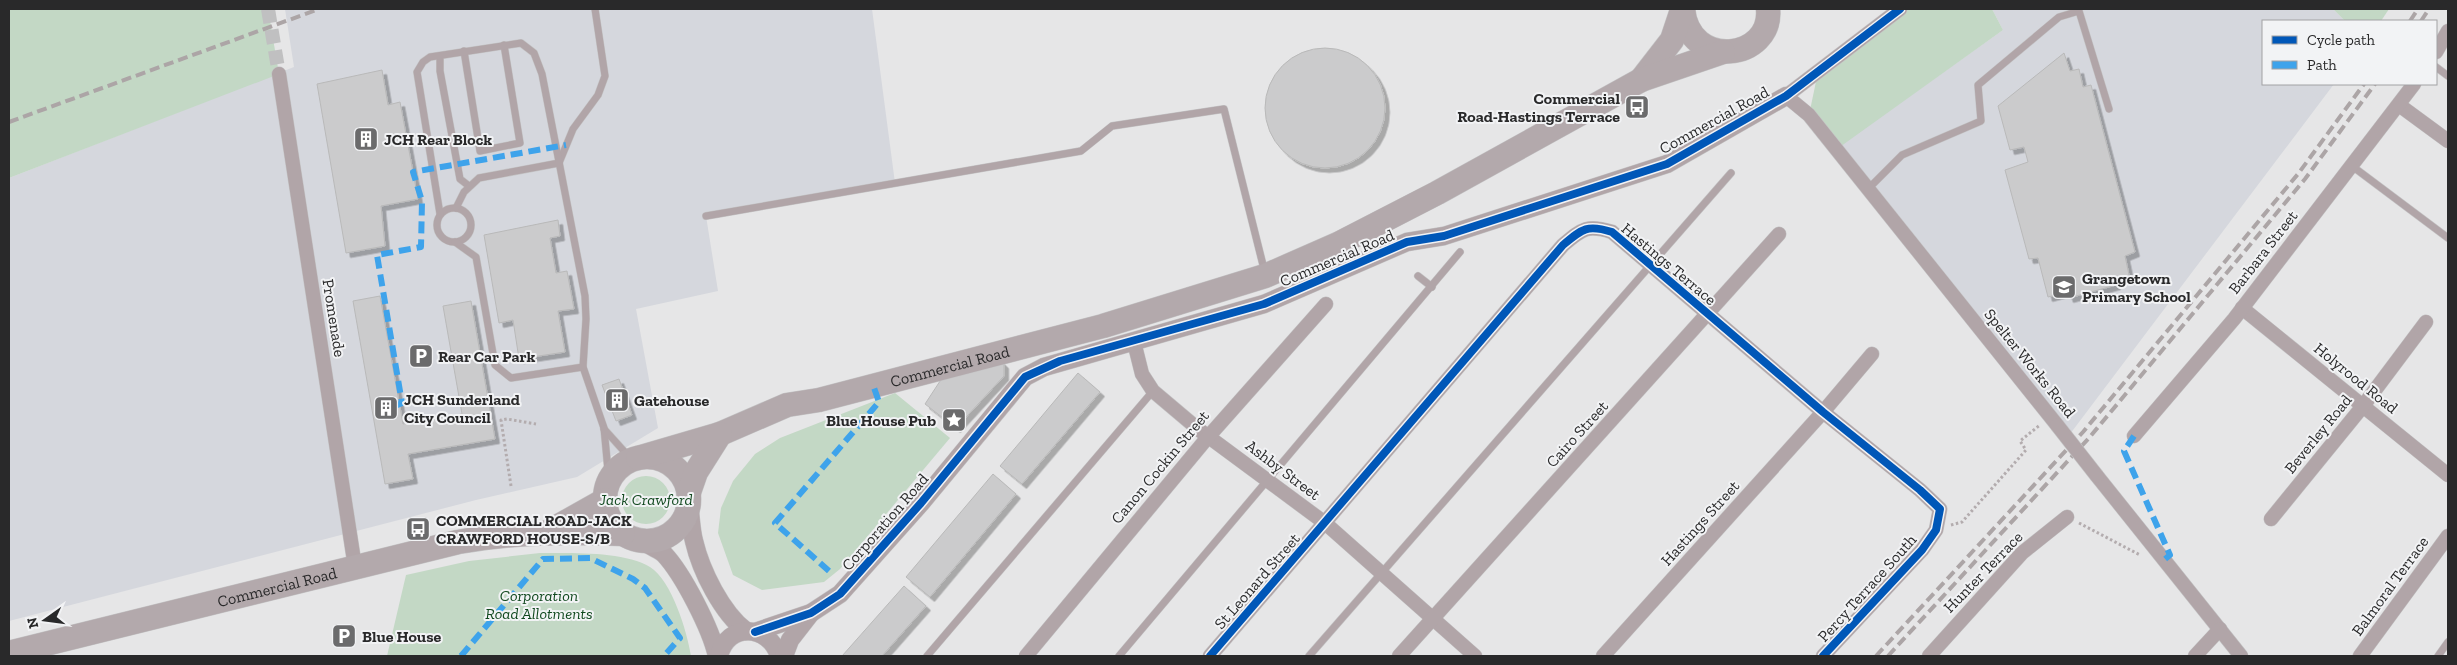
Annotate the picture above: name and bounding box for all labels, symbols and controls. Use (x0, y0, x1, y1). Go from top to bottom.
legend (2262, 20, 2437, 85)
text: Cycle path (2307, 31, 2376, 49)
text: Path (2307, 56, 2337, 74)
street label: Commercial Road (1656, 82, 1772, 158)
place label: Commercial Road-Hastings Terrace (1457, 89, 1620, 126)
bus stop icon: Commercial Road-Hastings Terrace (1624, 94, 1650, 120)
building icon: JCH Rear Block (353, 126, 379, 152)
place label: JCH Rear Block (384, 130, 492, 149)
street label: Barbara Street (2225, 206, 2302, 297)
street label: Hastings Terrace (1618, 219, 1720, 309)
street label: Commercial Road (1277, 225, 1397, 291)
place label: Grangetown Primary School (2082, 269, 2191, 306)
school or university icon: Grangetown Primary School (2051, 274, 2077, 300)
street label: Promenade (318, 278, 350, 358)
street label: Spelter Works Road (1980, 305, 2080, 421)
street label: Holyrood Road (2310, 338, 2402, 418)
street label: Commercial Road (888, 341, 1012, 391)
parking icon: Rear Car Park (408, 343, 434, 369)
place label: Rear Car Park (438, 347, 535, 366)
building icon: Gatehouse (604, 387, 630, 413)
place label: JCH Sunderland City Council (404, 390, 520, 427)
street label: Beverley Road (2280, 390, 2356, 477)
place label: Gatehouse (634, 391, 709, 410)
building icon: JCH Sunderland City Council (373, 395, 399, 421)
street label: Cairo Street (1542, 397, 1612, 471)
street label: Canon Cockin Street (1107, 406, 1213, 527)
place icon: Blue House Pub (941, 407, 967, 433)
place label: Blue House Pub (826, 411, 936, 430)
street label: Ashby Street (1242, 436, 1324, 504)
street label: Corporation Road (838, 469, 933, 574)
street label: Hastings Street (1657, 477, 1743, 569)
park label: Jack Crawford (598, 490, 693, 509)
place label: COMMERCIAL ROAD-JACK CRAWFORD HOUSE-S/B (436, 511, 632, 548)
bus stop icon: COMMERCIAL ROAD-JACK CRAWFORD HOUSE-S/B (405, 516, 431, 542)
street label: Hunter Terrace (1939, 527, 2027, 617)
street label: St Leonard Street (1210, 529, 1304, 633)
street label: Percy Terrace South (1814, 530, 1920, 646)
street label: Balmoral Terrace (2348, 533, 2432, 639)
street label: Commercial Road (215, 563, 339, 611)
park label: Corporation Road Allotments (485, 586, 593, 623)
north arrow (20, 595, 70, 645)
text: N (23, 615, 42, 630)
parking icon: Blue House (331, 623, 357, 649)
place label: Blue House (362, 627, 442, 646)

